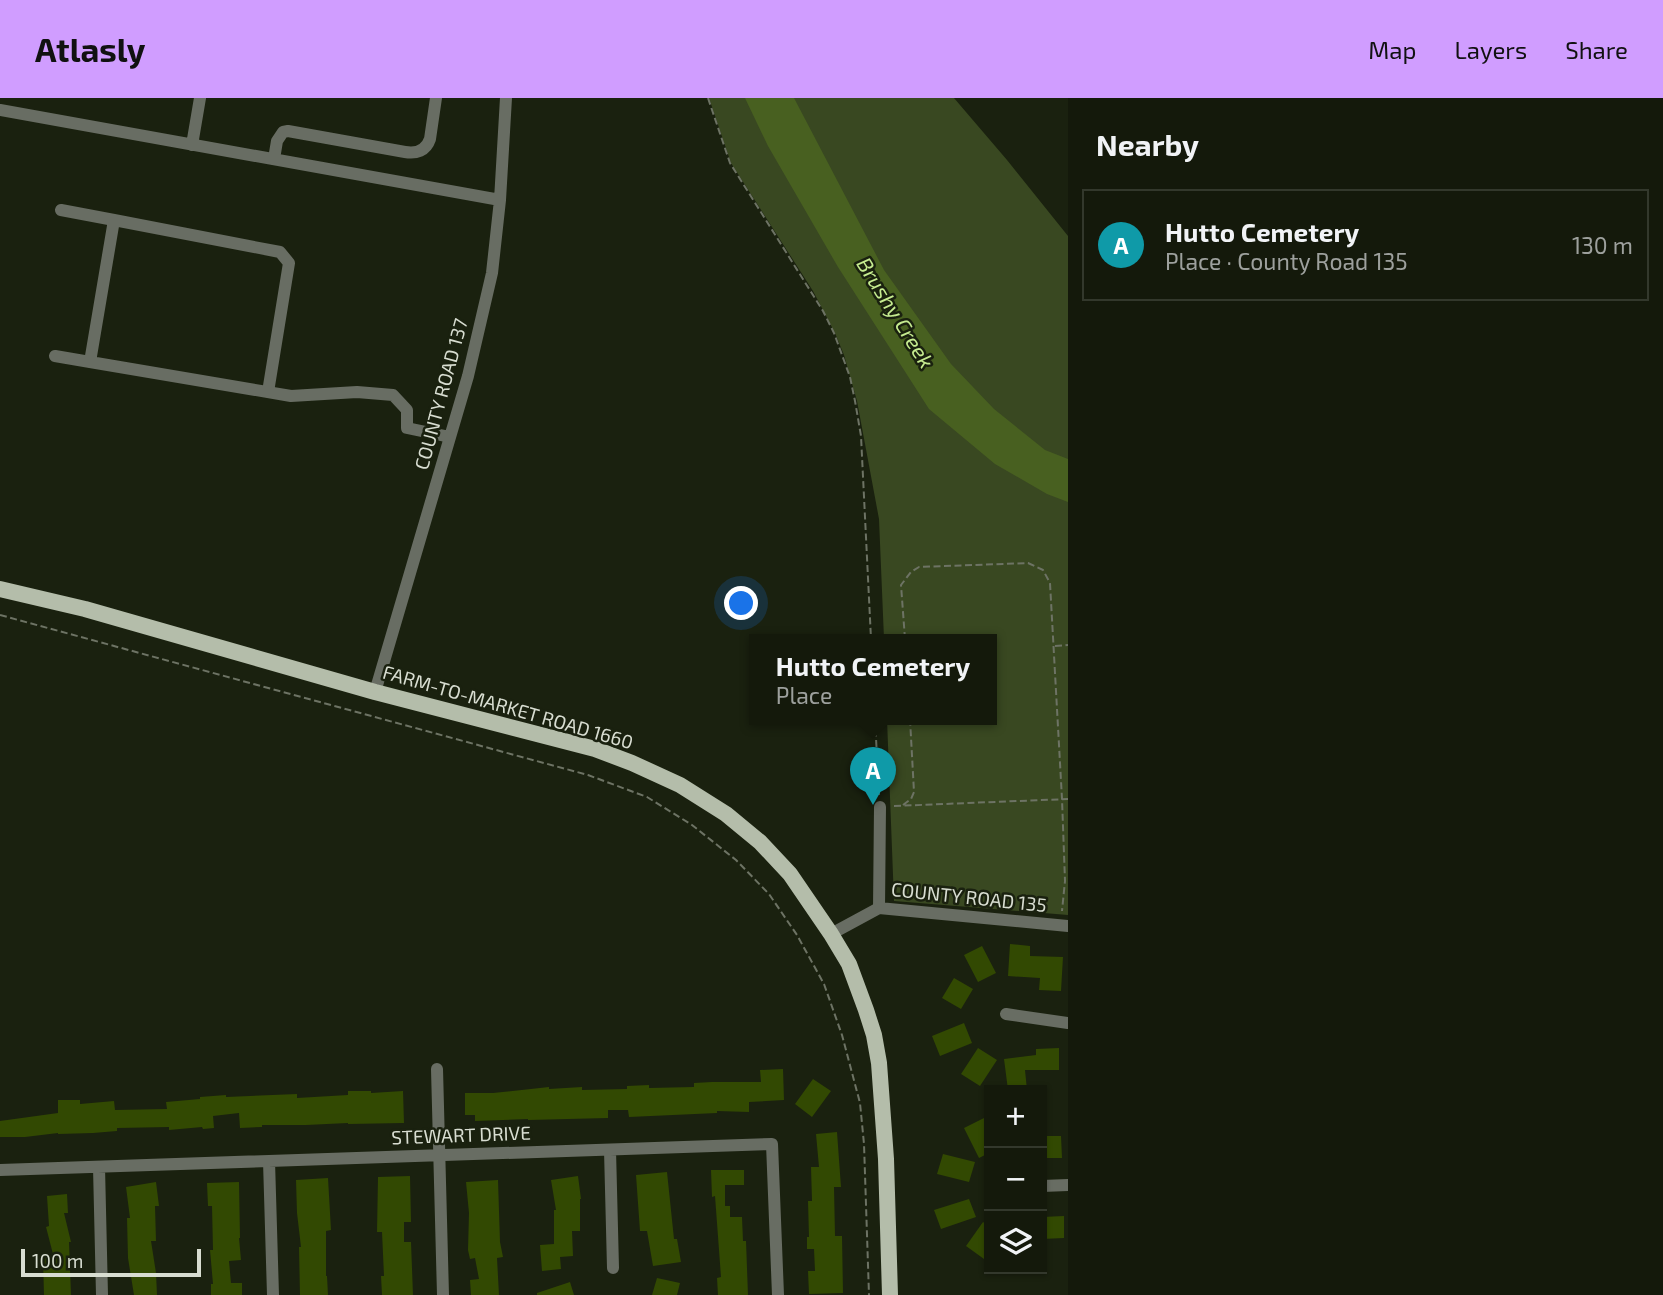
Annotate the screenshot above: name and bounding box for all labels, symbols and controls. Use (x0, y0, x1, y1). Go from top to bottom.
text: Atlasly (35, 29, 145, 69)
text: Map (1368, 35, 1416, 64)
text: Layers (1454, 35, 1527, 64)
text: Share (1565, 35, 1628, 64)
text: Nearby (1096, 126, 1199, 162)
text: Hutto Cemetery (1165, 216, 1359, 247)
text: A (1113, 231, 1129, 259)
text: 130 m (1572, 231, 1633, 259)
text: Place · County Road 135 (1165, 247, 1408, 275)
water label: Brushy Creek (852, 252, 940, 373)
street label: COUNTY ROAD 137 (409, 315, 472, 472)
your location (724, 586, 758, 620)
popup (749, 634, 997, 725)
text: Hutto Cemetery (776, 650, 970, 681)
street label: FARM-TO-MARKET ROAD 1660 (380, 660, 636, 753)
text: Place (776, 681, 832, 709)
pin: A (850, 747, 896, 805)
street label: COUNTY ROAD 135 (890, 877, 1048, 916)
map controls (984, 1085, 1047, 1274)
button: + (984, 1085, 1047, 1148)
street label: STEWART DRIVE (391, 1121, 531, 1148)
button: − (984, 1148, 1047, 1211)
button: layers (984, 1211, 1047, 1274)
scale bar (21, 1246, 201, 1278)
text: 100 m (32, 1249, 83, 1272)

